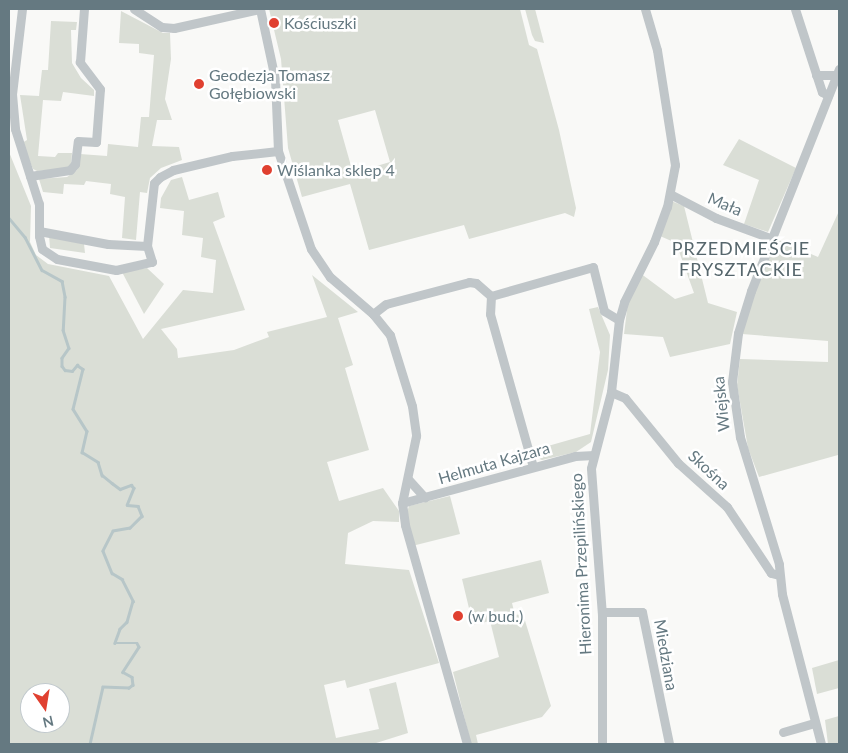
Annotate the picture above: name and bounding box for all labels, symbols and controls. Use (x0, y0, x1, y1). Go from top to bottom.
place label: Kościuszki (284, 13, 357, 33)
marker: Kościuszki (268, 17, 280, 29)
place label: Geodezja Tomasz Gołębiowski (209, 65, 330, 103)
marker: Geodezja Tomasz Gołębiowski (193, 78, 205, 90)
place label: Wiślanka sklep 4 (277, 160, 395, 180)
marker: Wiślanka sklep 4 (261, 164, 273, 176)
street label: Mała (705, 188, 745, 220)
district label: PRZEDMIEŚCIE FRYSZTACKIE (670, 238, 812, 280)
street label: Wiejska (709, 375, 733, 433)
street label: Helmuta Kajzara (436, 438, 552, 488)
street label: Skośna (684, 446, 734, 494)
street label: Hieronima Przepilińskiego (567, 473, 595, 655)
place label: (w bud.) (468, 606, 524, 626)
marker: (w bud.) (452, 610, 464, 622)
street label: Miedziana (650, 618, 682, 692)
north arrow (20, 683, 70, 733)
text: N (41, 713, 55, 732)

